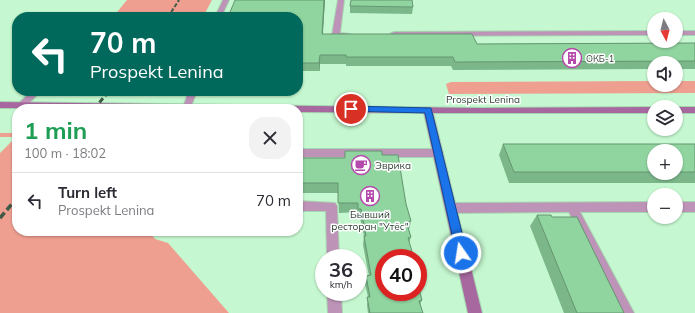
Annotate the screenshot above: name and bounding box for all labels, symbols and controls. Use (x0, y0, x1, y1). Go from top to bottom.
north arrow (647, 12, 683, 48)
map controls (647, 12, 683, 224)
text: 70 m (90, 25, 156, 60)
icon: left (24, 28, 76, 80)
building icon: ОКБ-1 (561, 47, 583, 69)
place label: ОКБ-1 (586, 53, 614, 64)
button: sound (647, 56, 683, 92)
text: Prospekt Lenina (90, 60, 224, 83)
pin (334, 92, 368, 126)
street label: Prospekt Lenina (446, 93, 520, 106)
icon: arrive (340, 98, 362, 120)
button: layers (647, 100, 683, 136)
text: 1 min (24, 115, 87, 145)
button: close (249, 117, 291, 159)
button: + (647, 144, 683, 180)
text: 100 m · 18:02 (24, 145, 106, 161)
cafe icon: Эврика (350, 154, 372, 176)
place label: Эврика (375, 159, 411, 172)
text: Turn left (58, 183, 117, 202)
building icon: Бывший ресторан "Утёс" (359, 185, 381, 207)
button: − (647, 188, 683, 224)
icon: left (24, 190, 46, 212)
text: 70 m (256, 191, 291, 210)
text: Prospekt Lenina (58, 202, 154, 218)
place label: Бывший ресторан "Утёс" (331, 208, 409, 233)
position arrow (440, 232, 482, 274)
speed limit sign: 40 (375, 249, 427, 301)
text: 36 (329, 257, 353, 282)
text: km/h (330, 278, 352, 291)

